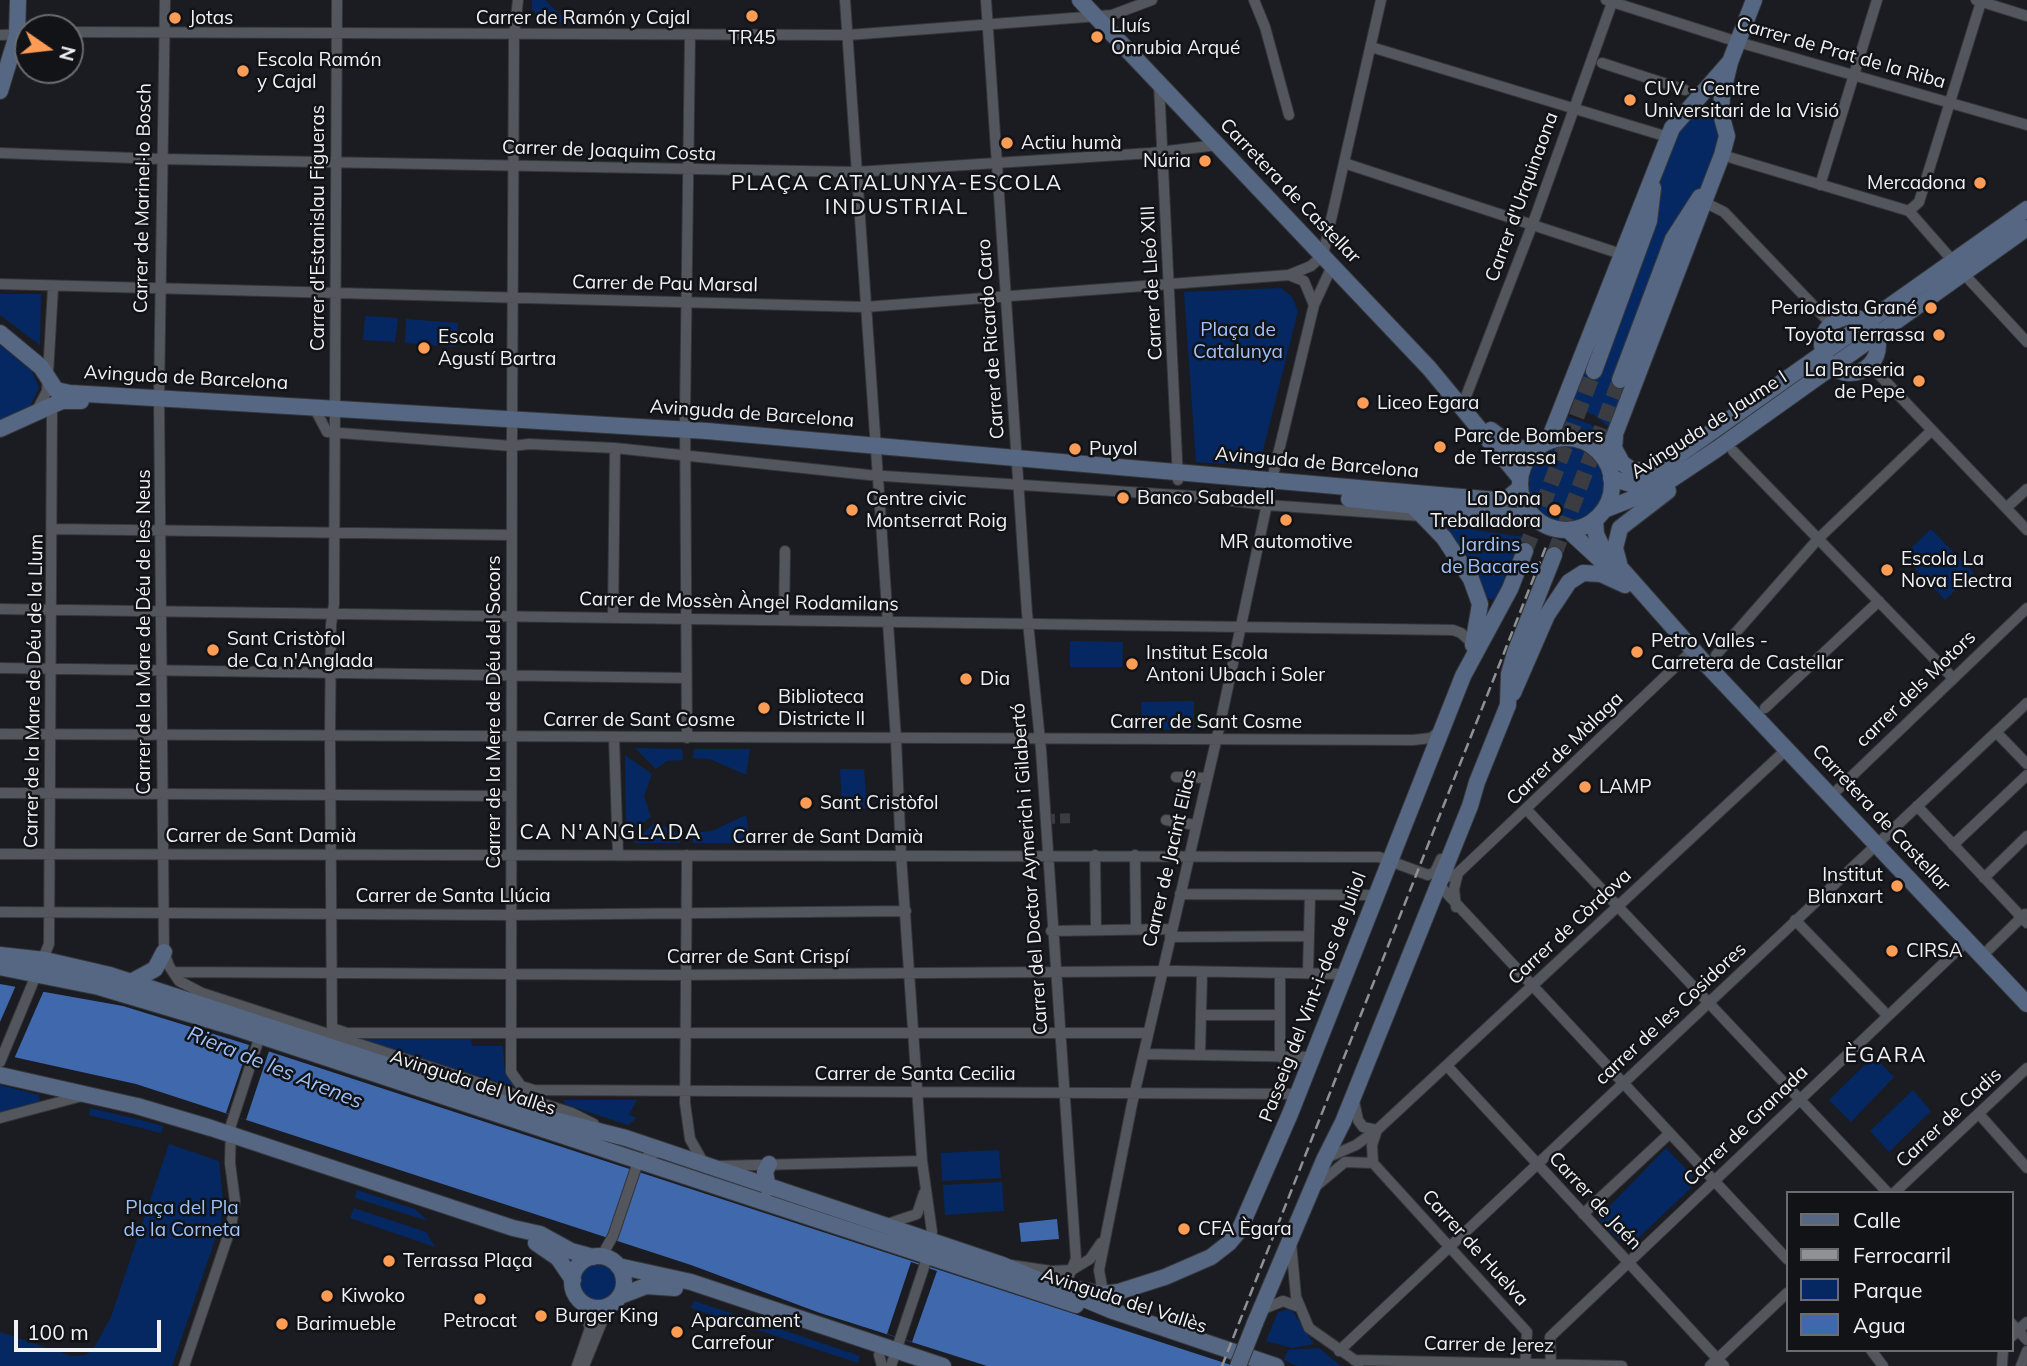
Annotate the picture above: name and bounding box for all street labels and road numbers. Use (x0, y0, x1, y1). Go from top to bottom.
street label: Carrer de Ramón y Cajal (476, 7, 690, 29)
street label: Carrer de Prat de la Riba (1734, 12, 1948, 94)
street label: Carrer de Marinel·lo Bosch (130, 83, 156, 313)
street label: Carrer d'Estanislau Figueras (307, 105, 329, 351)
street label: Carrer d'Urquinaona (1481, 109, 1563, 285)
street label: Carretera de Castellar (1215, 114, 1365, 268)
street label: Carrer de Joaquim Costa (502, 136, 716, 166)
street label: Carrer de Lleó XIII (1137, 205, 1167, 361)
street label: Carrer de Ricardo Caro (973, 238, 1009, 440)
street label: Carrer de Pau Marsal (572, 271, 758, 297)
street label: Avinguda de Barcelona (83, 361, 289, 395)
street label: Avinguda de Jaume I (1627, 366, 1791, 484)
street label: Avinguda de Barcelona (649, 395, 855, 433)
street label: Avinguda de Barcelona (1214, 443, 1420, 483)
street label: Carrer de la Mare de Déu de les Neus (133, 469, 155, 795)
street label: Carrer de la Mare de Déu de la Llum (20, 534, 48, 848)
street label: Carrer de la Mere de Déu del Socors (483, 555, 505, 869)
street label: Carrer de Mossèn Àngel Rodamilans (579, 588, 899, 616)
street label: carrer dels Motors (1851, 626, 1981, 752)
street label: Carrer de Màlaga (1502, 688, 1628, 810)
street label: Carrer del Doctor Aymerich i Gilabertó (1007, 702, 1053, 1036)
street label: Carrer de Sant Cosme (543, 709, 735, 731)
street label: Carrer de Sant Cosme (1110, 711, 1302, 733)
street label: Carretera de Castellar (1807, 740, 1955, 896)
street label: Carrer de Jacint Elias (1138, 767, 1202, 949)
street label: Carrer de Sant Damià (166, 825, 356, 847)
street label: Carrer de Sant Damià (733, 826, 923, 848)
street label: Carrer de Còrdova (1504, 864, 1636, 990)
street label: Passeig del Vint-i-dos de Juliol (1255, 869, 1371, 1125)
street label: Carrer de Santa Llúcia (355, 885, 551, 907)
street label: carrer de les Cosidores (1591, 938, 1751, 1090)
street label: Carrer de Sant Crispí (667, 946, 849, 968)
street label: Avinguda del Vallès (387, 1045, 559, 1121)
street label: Carrer de Granada (1679, 1061, 1813, 1191)
street label: Carrer de Santa Cecilia (814, 1063, 1016, 1085)
street label: Carrer de Cadis (1891, 1063, 2007, 1173)
street label: Carrer de Jaén (1544, 1147, 1646, 1255)
street label: Carrer de Huelva (1417, 1185, 1533, 1311)
street label: Avinguda del Vallès (1038, 1263, 1210, 1339)
street label: Carrer de Jerez (1424, 1332, 1554, 1358)

